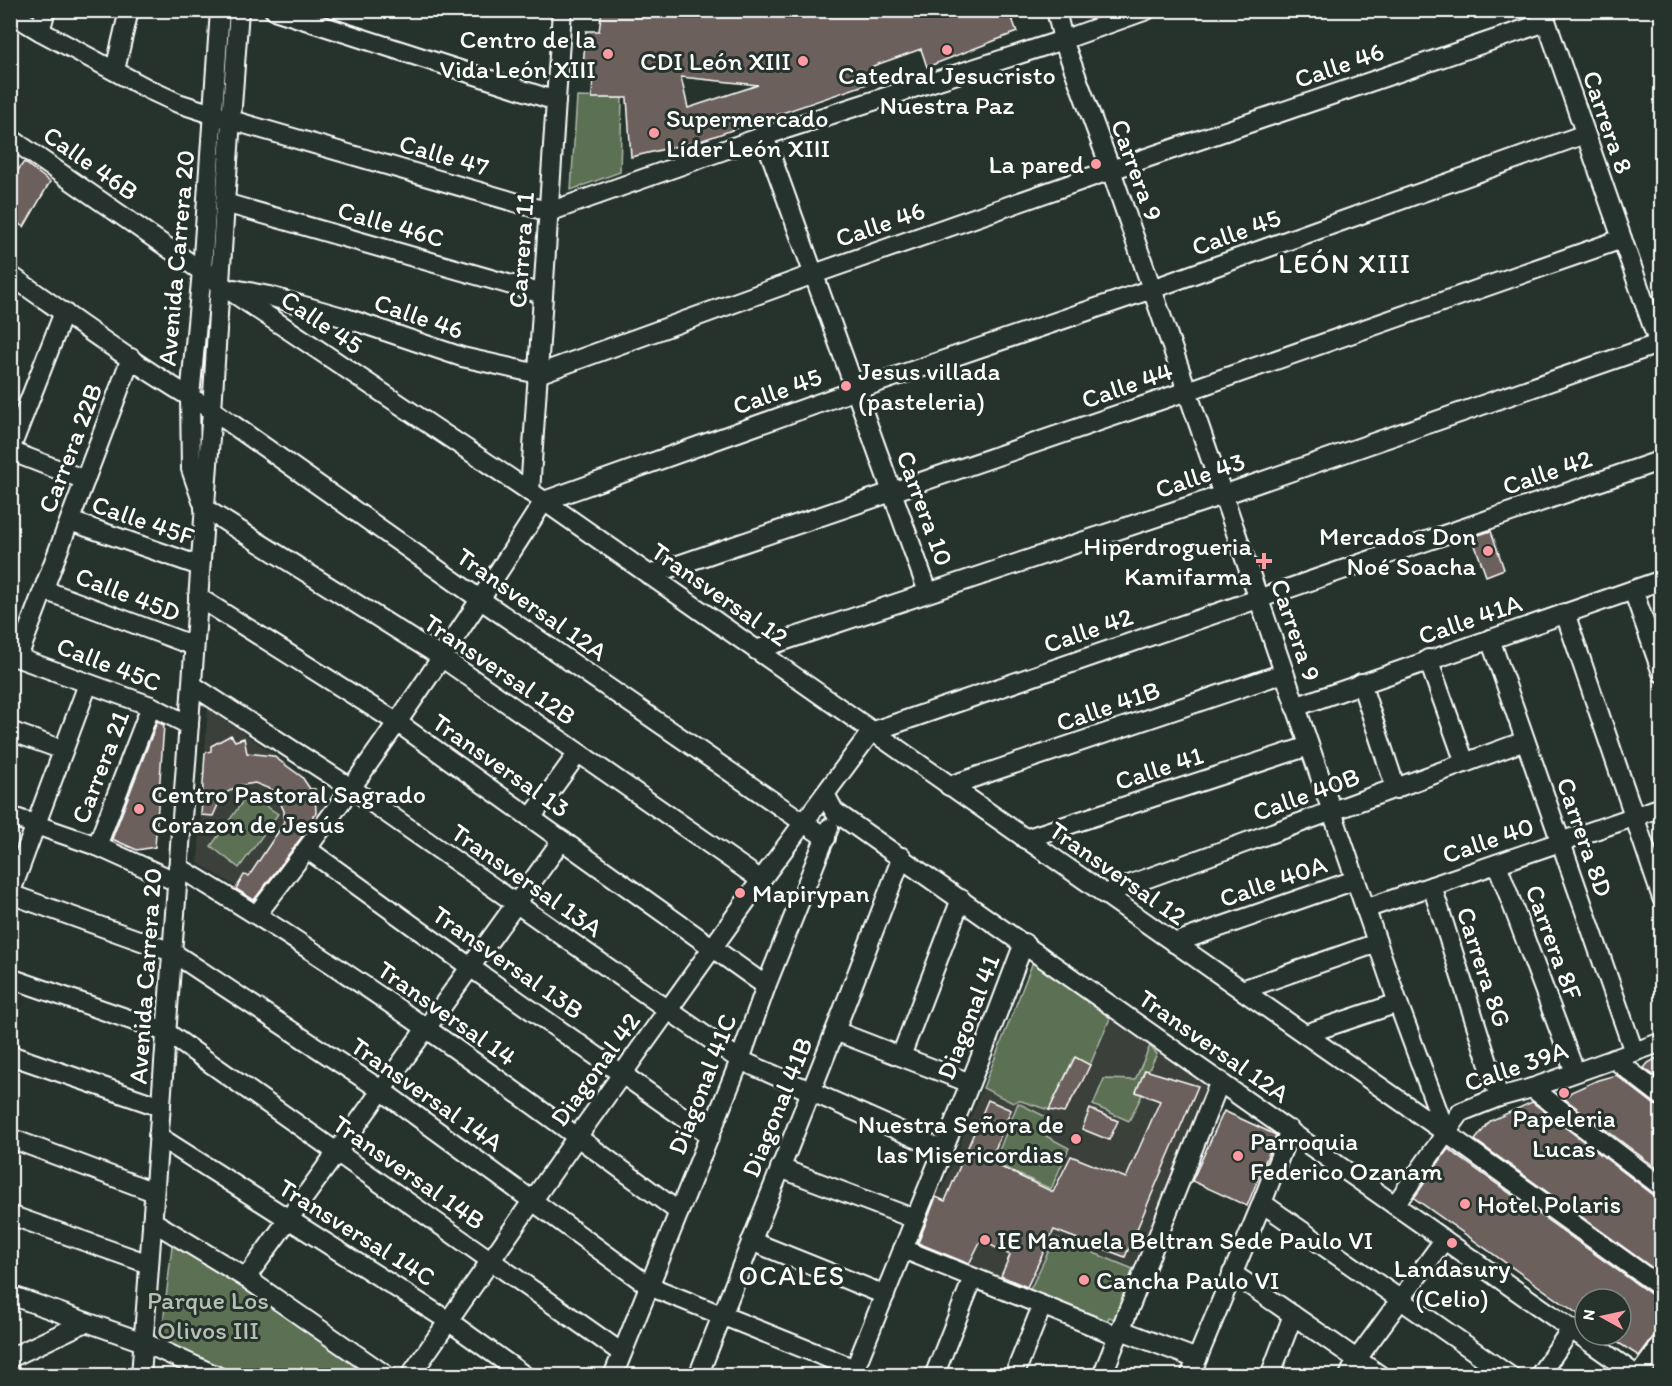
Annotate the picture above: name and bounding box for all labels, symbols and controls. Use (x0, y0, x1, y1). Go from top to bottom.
place label: Centro de la Vida León XIII (440, 23, 596, 85)
street label: Calle 46 (1290, 35, 1388, 95)
marker: Catedral Jesucristo Nuestra Paz (940, 43, 954, 57)
place label: CDI León XIII (640, 45, 791, 77)
marker: Centro de la Vida León XIII (601, 47, 615, 61)
marker: CDI León XIII (796, 54, 810, 68)
place label: Catedral Jesucristo Nuestra Paz (838, 59, 1056, 121)
street label: Carrera 8 (1576, 66, 1640, 178)
place label: Supermercado Líder León XIII (666, 102, 830, 164)
street label: Carrera 9 (1104, 115, 1170, 225)
street label: Calle 46B (37, 119, 145, 207)
marker: Supermercado Líder León XIII (647, 126, 661, 140)
street label: Calle 47 (396, 127, 493, 183)
place label: La pared (988, 148, 1084, 180)
street label: Avenida Carrera 20 (151, 149, 201, 367)
marker: La pared (1089, 157, 1103, 171)
street label: Carrera 11 (501, 191, 541, 309)
street label: Calle 46C (334, 194, 448, 254)
street label: Calle 46 (831, 194, 929, 254)
street label: Calle 45 (1187, 201, 1285, 263)
district label: LEÓN XIII (1278, 247, 1412, 280)
street label: Calle 45 (275, 283, 369, 361)
street label: Calle 46 (370, 286, 468, 346)
street label: Calle 44 (1077, 354, 1177, 416)
place label: Jesus villada (pasteleria) (858, 355, 1000, 417)
street label: Calle 45 (728, 360, 826, 422)
street label: Carrera 22B (31, 379, 109, 517)
marker: Jesus villada (pasteleria) (839, 379, 853, 393)
street label: Calle 42 (1498, 442, 1596, 502)
street label: Calle 43 (1151, 445, 1249, 505)
street label: Carrera 10 (889, 446, 961, 570)
street label: Calle 45F (88, 488, 199, 553)
place label: Mercados Don Noé Soacha (1319, 520, 1476, 582)
place label: Hiperdrogueria Kamifarma (1083, 530, 1252, 592)
street label: Transversal 12 (645, 535, 795, 653)
street label: Transversal 12A (450, 540, 614, 668)
marker: Mercados Don Noé Soacha (1481, 544, 1495, 558)
marker: Hiperdrogueria Kamifarma (1257, 554, 1271, 568)
street label: Calle 45D (71, 559, 185, 629)
street label: Carrera 9 (1264, 575, 1328, 685)
street label: Calle 41A (1414, 586, 1526, 652)
street label: Calle 42 (1039, 600, 1137, 660)
street label: Transversal 12B (418, 606, 582, 732)
street label: Calle 45C (52, 629, 166, 699)
street label: Calle 41B (1052, 673, 1164, 739)
street label: Carrera 21 (64, 706, 136, 828)
street label: Transversal 13 (426, 706, 576, 824)
street label: Calle 41 (1111, 739, 1207, 797)
street label: Calle 40B (1248, 760, 1364, 828)
street label: Carrera 8D (1550, 773, 1620, 901)
place label: Centro Pastoral Sagrado Corazon de Jesús (151, 778, 426, 840)
marker: Centro Pastoral Sagrado Corazon de Jesús (132, 802, 146, 816)
street label: Calle 40 (1438, 809, 1538, 871)
street label: Transversal 12 (1043, 814, 1193, 932)
street label: Transversal 13A (445, 816, 609, 944)
street label: Calle 40A (1215, 848, 1331, 914)
street label: Avenida Carrera 20 (121, 867, 169, 1085)
place label: Mapirypan (752, 877, 870, 909)
street label: Carrera 8F (1518, 880, 1590, 1004)
marker: Mapirypan (733, 886, 747, 900)
street label: Transversal 13B (426, 898, 590, 1026)
street label: Carrera 8G (1450, 903, 1518, 1031)
street label: Diagonal 41 (929, 950, 1007, 1084)
street label: Transversal 14 (371, 953, 523, 1073)
street label: Transversal 12A (1132, 982, 1296, 1110)
street label: Diagonal 42 (543, 1005, 647, 1132)
street label: Diagonal 41C (661, 1009, 743, 1159)
street label: Transversal 14A (344, 1030, 510, 1159)
street label: Diagonal 41B (734, 1032, 820, 1182)
street label: Calle 39A (1460, 1033, 1572, 1099)
marker: Papeleria Lucas (1557, 1086, 1571, 1100)
place label: Papeleria Lucas (1512, 1102, 1616, 1164)
street label: Transversal 14B (326, 1107, 492, 1237)
place label: Nuestra Señora de las Misericordias (858, 1108, 1064, 1170)
place label: Parroquia Federico Ozanam (1250, 1125, 1442, 1187)
marker: Nuestra Señora de las Misericordias (1069, 1132, 1083, 1146)
marker: Parroquia Federico Ozanam (1231, 1149, 1245, 1163)
street label: Transversal 14C (273, 1171, 441, 1293)
place label: Hotel Polaris (1477, 1188, 1621, 1220)
marker: Hotel Polaris (1458, 1197, 1472, 1211)
place label: IE Manuela Beltran Sede Paulo VI (997, 1224, 1373, 1256)
marker: IE Manuela Beltran Sede Paulo VI (978, 1233, 992, 1247)
marker: Landasury (Celio) (1445, 1236, 1459, 1250)
place label: Landasury (Celio) (1394, 1252, 1510, 1314)
district label: OCALES (739, 1259, 845, 1292)
place label: Cancha Paulo VI (1096, 1264, 1279, 1296)
marker: Cancha Paulo VI (1077, 1273, 1091, 1287)
park label: Parque Los Olivos III (147, 1284, 269, 1346)
north arrow (1573, 1287, 1633, 1347)
text: N (1578, 1308, 1599, 1322)

